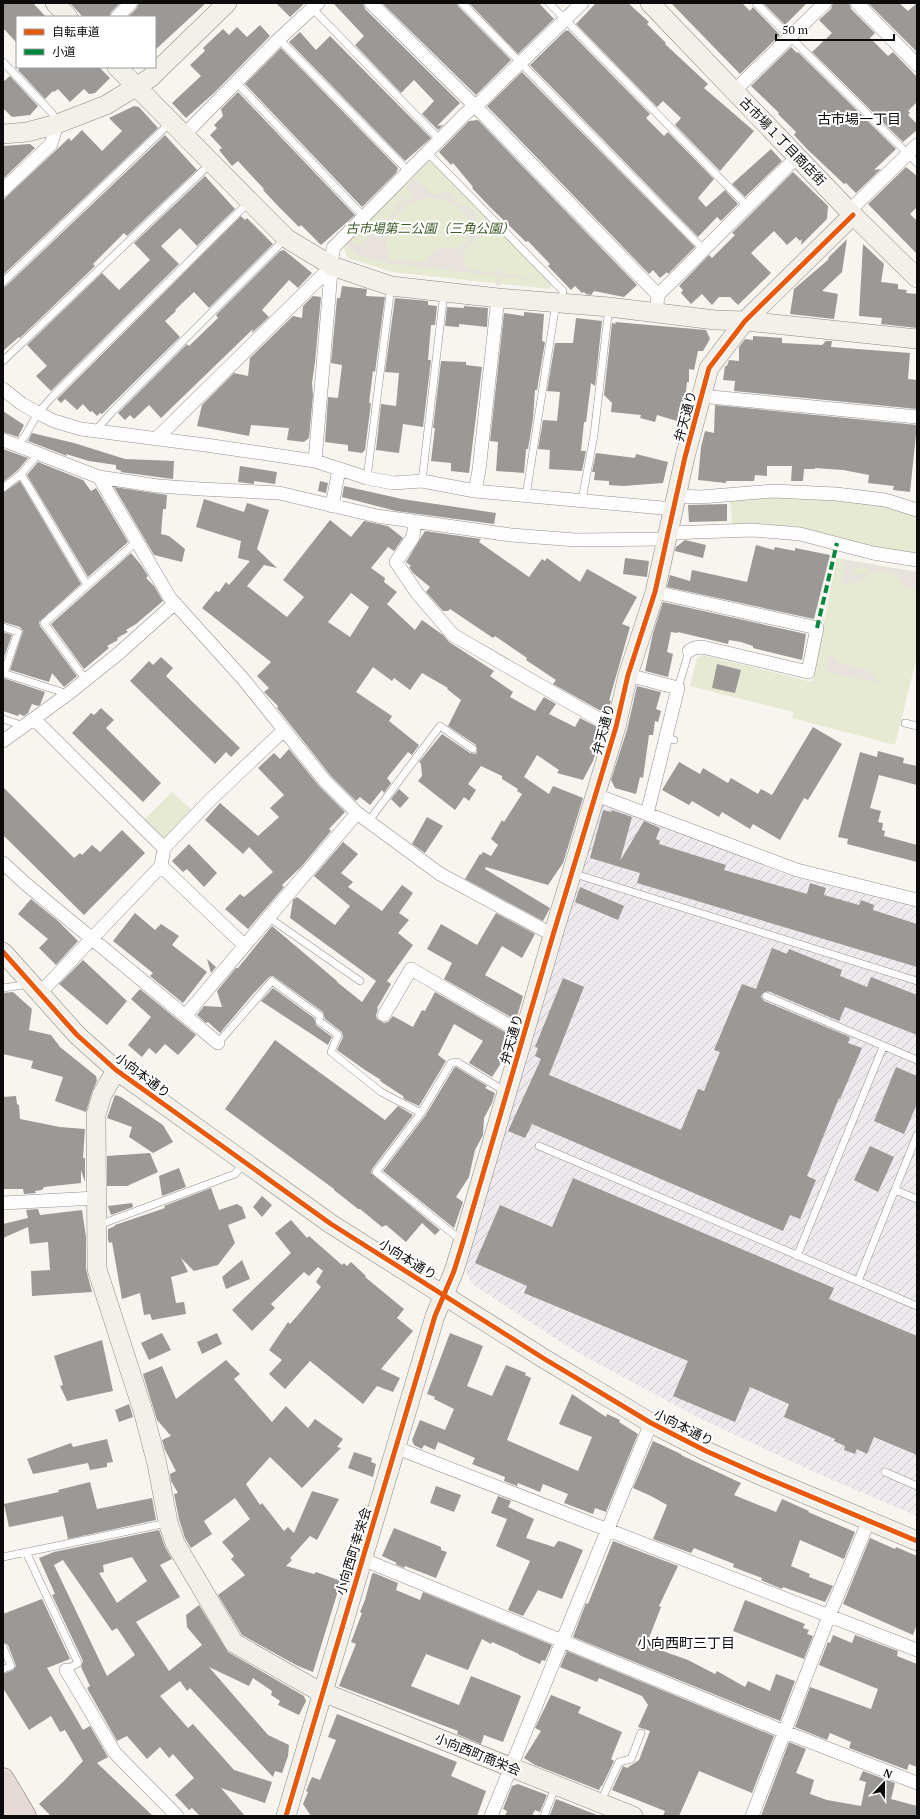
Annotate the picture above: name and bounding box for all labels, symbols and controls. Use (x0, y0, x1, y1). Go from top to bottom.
legend (16, 16, 156, 68)
scale bar (776, 16, 894, 42)
text: 50 m (782, 22, 809, 37)
text: 自転車道 (52, 24, 100, 39)
text: 小道 (52, 44, 76, 59)
street label: 古市場１丁目商店街 (736, 93, 830, 189)
district label: 古市場一丁目 (817, 109, 901, 128)
park label: 古市場第二公園（三角公園） (345, 219, 515, 237)
street label: 弁天通り (670, 389, 700, 443)
street label: 弁天通り (588, 702, 618, 756)
street label: 弁天通り (495, 1012, 527, 1066)
street label: 小向本通り (112, 1048, 174, 1102)
street label: 小向本通り (376, 1234, 440, 1284)
street label: 小向本通り (651, 1404, 717, 1450)
street label: 小向西町幸栄会 (331, 1505, 375, 1597)
district label: 小向西町三丁目 (637, 1633, 735, 1652)
street label: 小向西町商栄会 (432, 1729, 524, 1779)
north arrow (864, 1763, 904, 1803)
text: N (881, 1766, 895, 1782)

